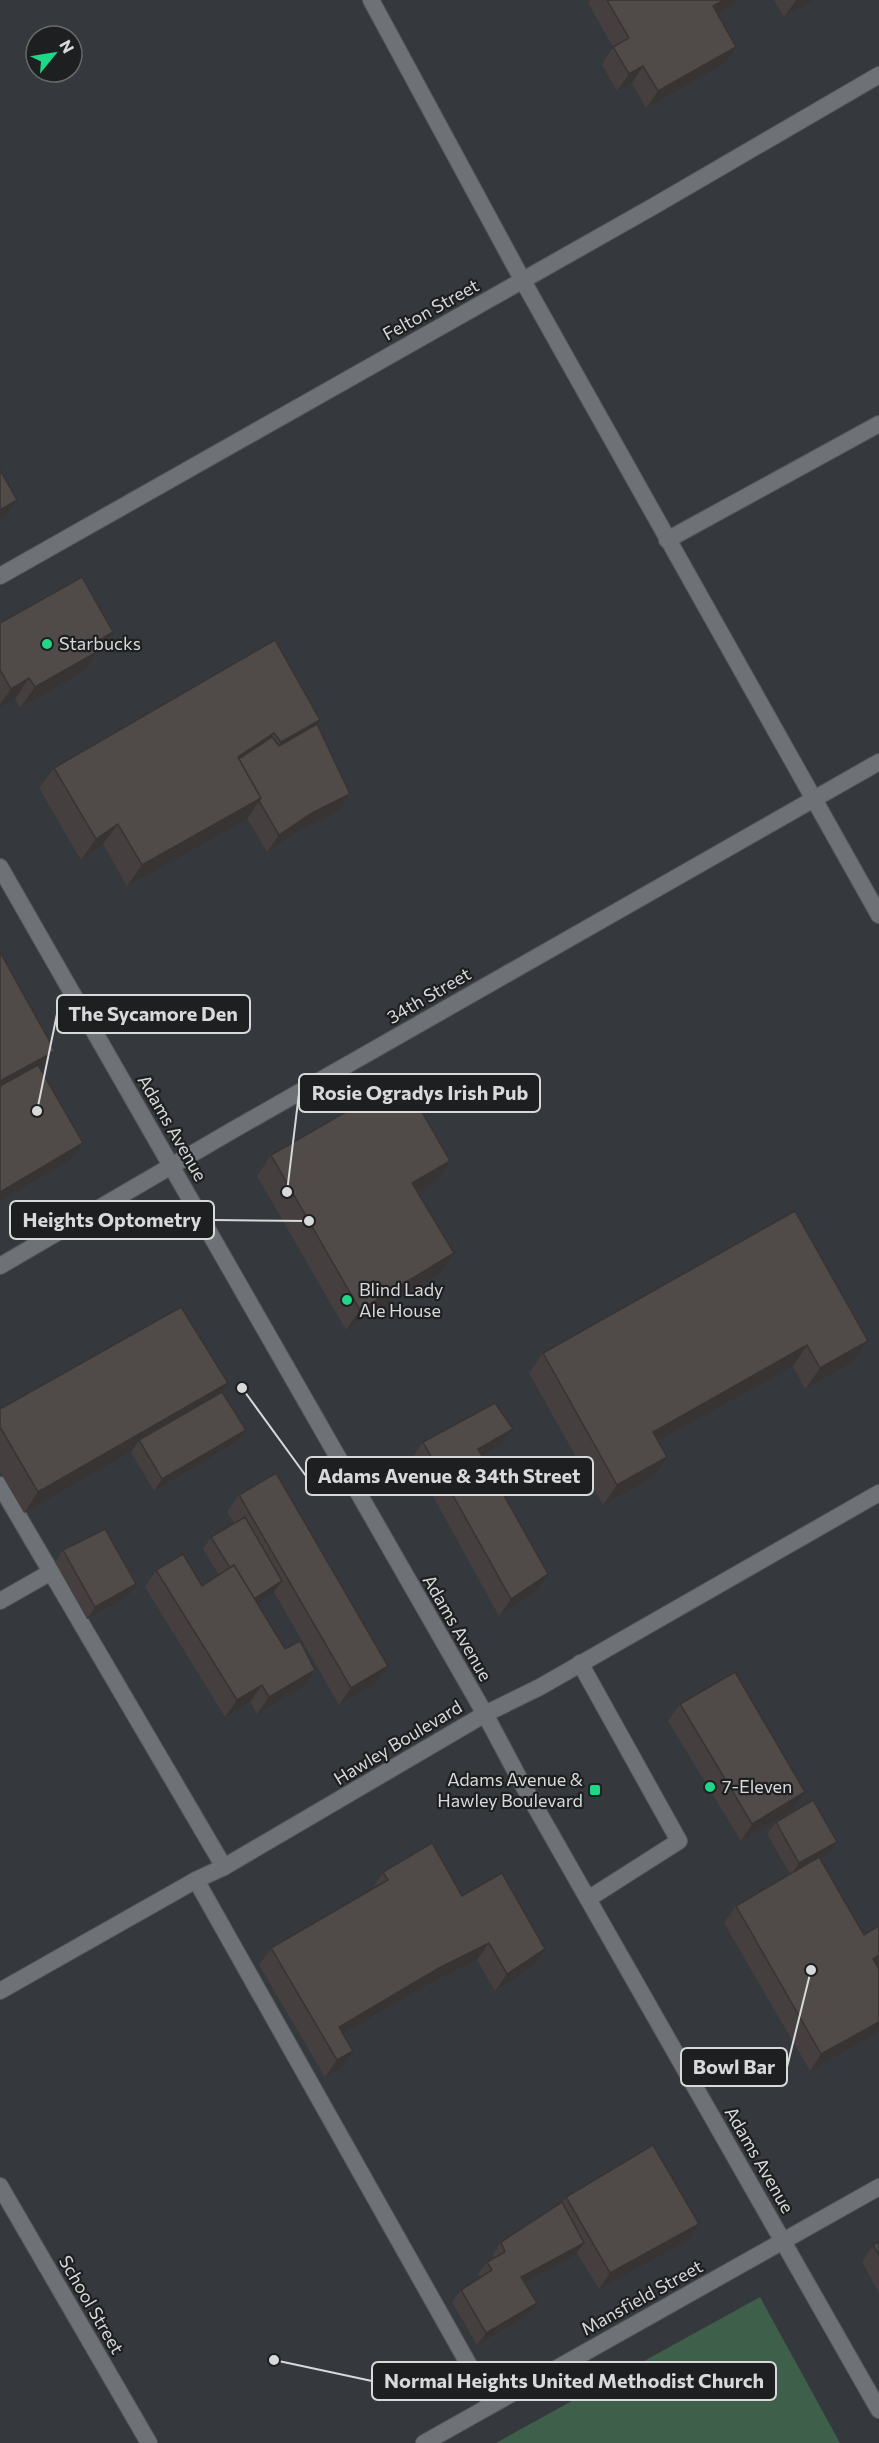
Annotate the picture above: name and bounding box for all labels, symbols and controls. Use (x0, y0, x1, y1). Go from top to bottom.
north arrow (24, 24, 84, 84)
text: N (56, 36, 79, 56)
street label: Felton Street (379, 274, 482, 345)
place label: Starbucks (59, 632, 141, 654)
marker: Starbucks (40, 637, 54, 651)
street label: 34th Street (383, 962, 474, 1028)
callout: The Sycamore Den (57, 995, 250, 1033)
text: The Sycamore Den (68, 1001, 238, 1025)
street label: Adams Avenue (134, 1070, 212, 1185)
callout: Rosie Ogradys Irish Pub (299, 1074, 540, 1112)
text: Rosie Ogradys Irish Pub (312, 1080, 528, 1104)
callout: Heights Optometry (10, 1201, 214, 1239)
text: Heights Optometry (22, 1207, 202, 1231)
place label: Blind Lady Ale House (359, 1278, 443, 1321)
marker: Blind Lady Ale House (340, 1293, 354, 1307)
callout: Adams Avenue & 34th Street (306, 1457, 593, 1495)
text: Adams Avenue & 34th Street (318, 1463, 580, 1487)
street label: Adams Avenue (419, 1570, 497, 1685)
street label: Hawley Boulevard (329, 1695, 466, 1789)
place label: Adams Avenue & Hawley Boulevard (437, 1768, 583, 1811)
place label: 7-Eleven (722, 1775, 792, 1797)
marker: 7-Eleven (703, 1780, 717, 1794)
marker: Adams Avenue & Hawley Boulevard (588, 1783, 602, 1797)
callout: Bowl Bar (681, 2048, 787, 2086)
text: Bowl Bar (693, 2054, 775, 2078)
street label: Adams Avenue (721, 2102, 799, 2217)
street label: School Street (55, 2251, 129, 2358)
street label: Mansfield Street (577, 2255, 706, 2340)
callout: Normal Heights United Methodist Church (372, 2362, 776, 2400)
text: Normal Heights United Methodist Church (384, 2368, 764, 2392)

